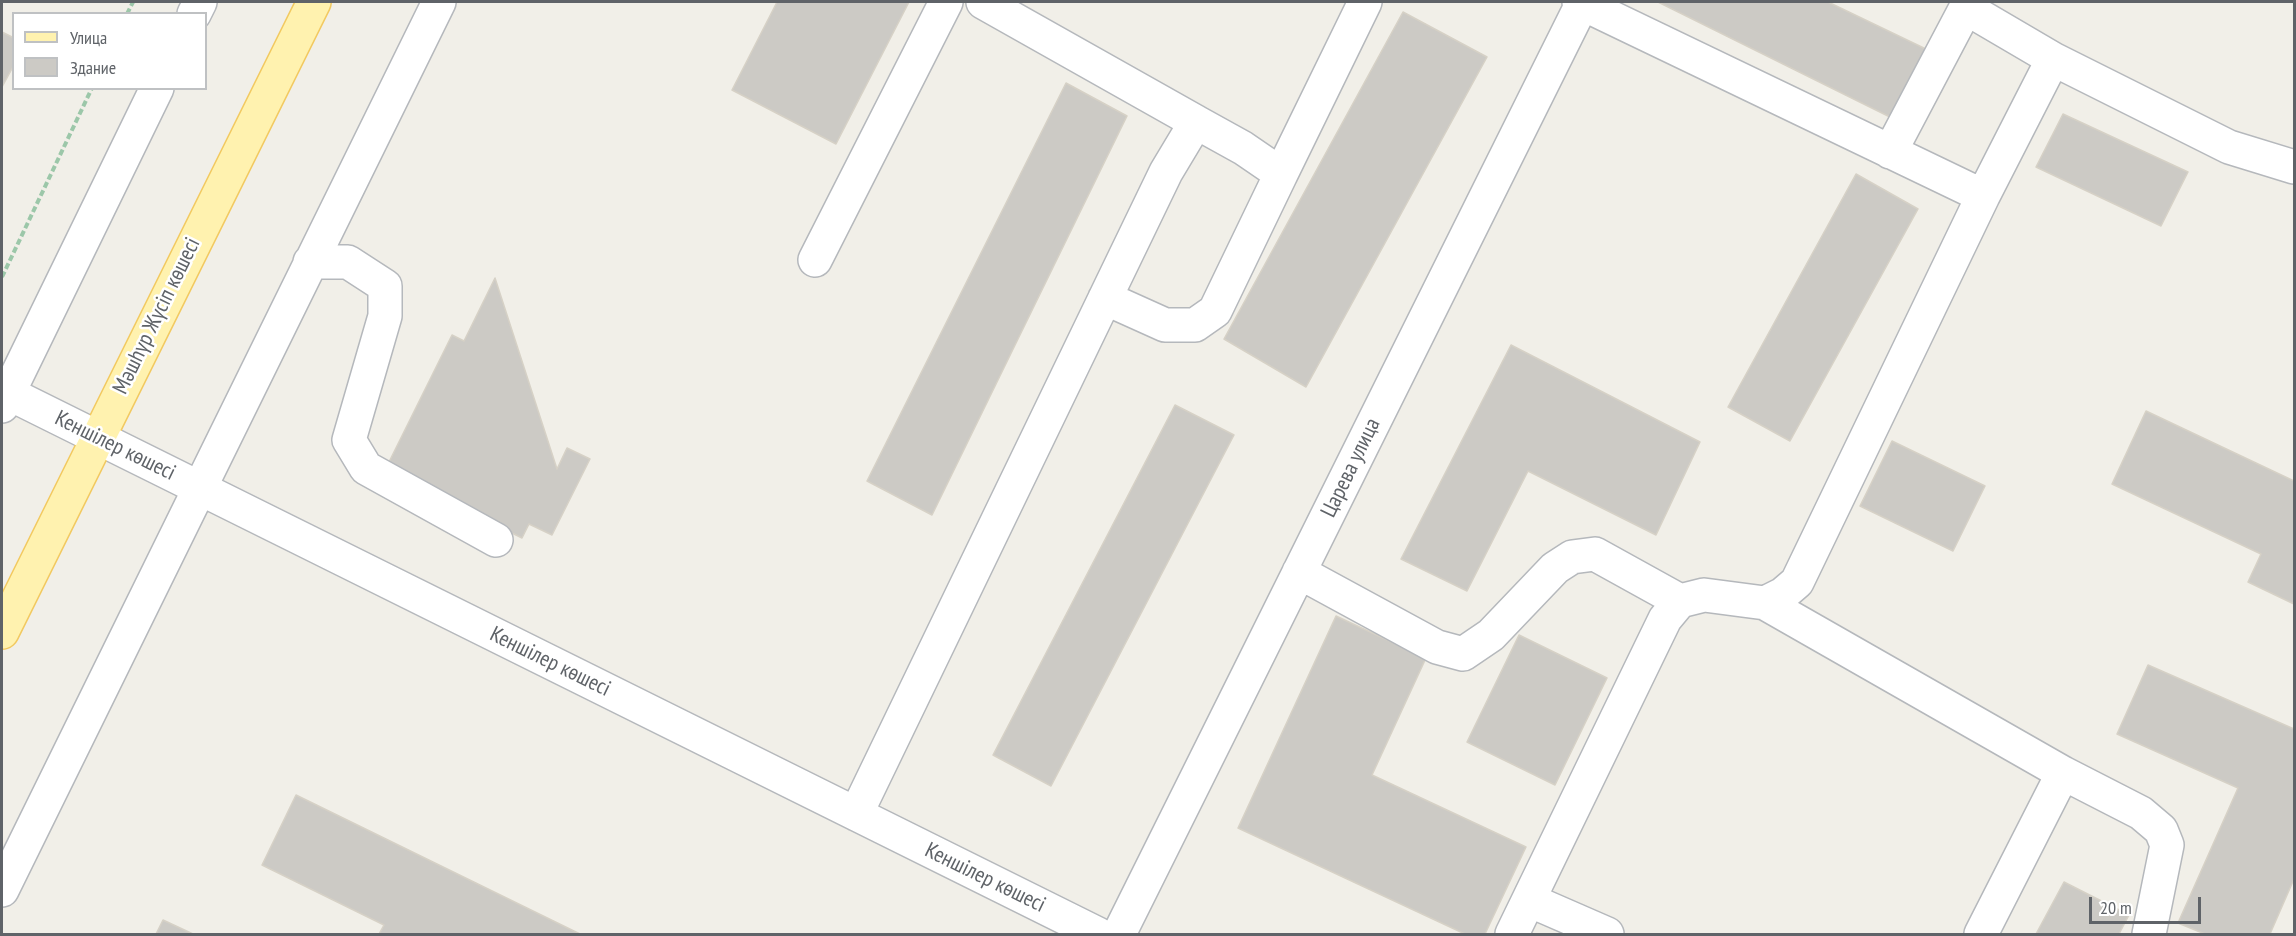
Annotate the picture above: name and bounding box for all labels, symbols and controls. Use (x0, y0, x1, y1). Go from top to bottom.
legend (12, 12, 207, 90)
text: Улица (70, 26, 107, 49)
text: Здание (70, 56, 116, 79)
street label: Мәшһүр Жүсіп көшесі (108, 234, 206, 398)
street label: Кеншілер көшесі (50, 405, 180, 487)
street label: Царева улица (1316, 414, 1386, 522)
street label: Кеншілер көшесі (485, 621, 615, 703)
street label: Кеншілер көшесі (920, 837, 1050, 919)
scale bar (2092, 885, 2204, 923)
text: 20 m (2100, 896, 2132, 919)

